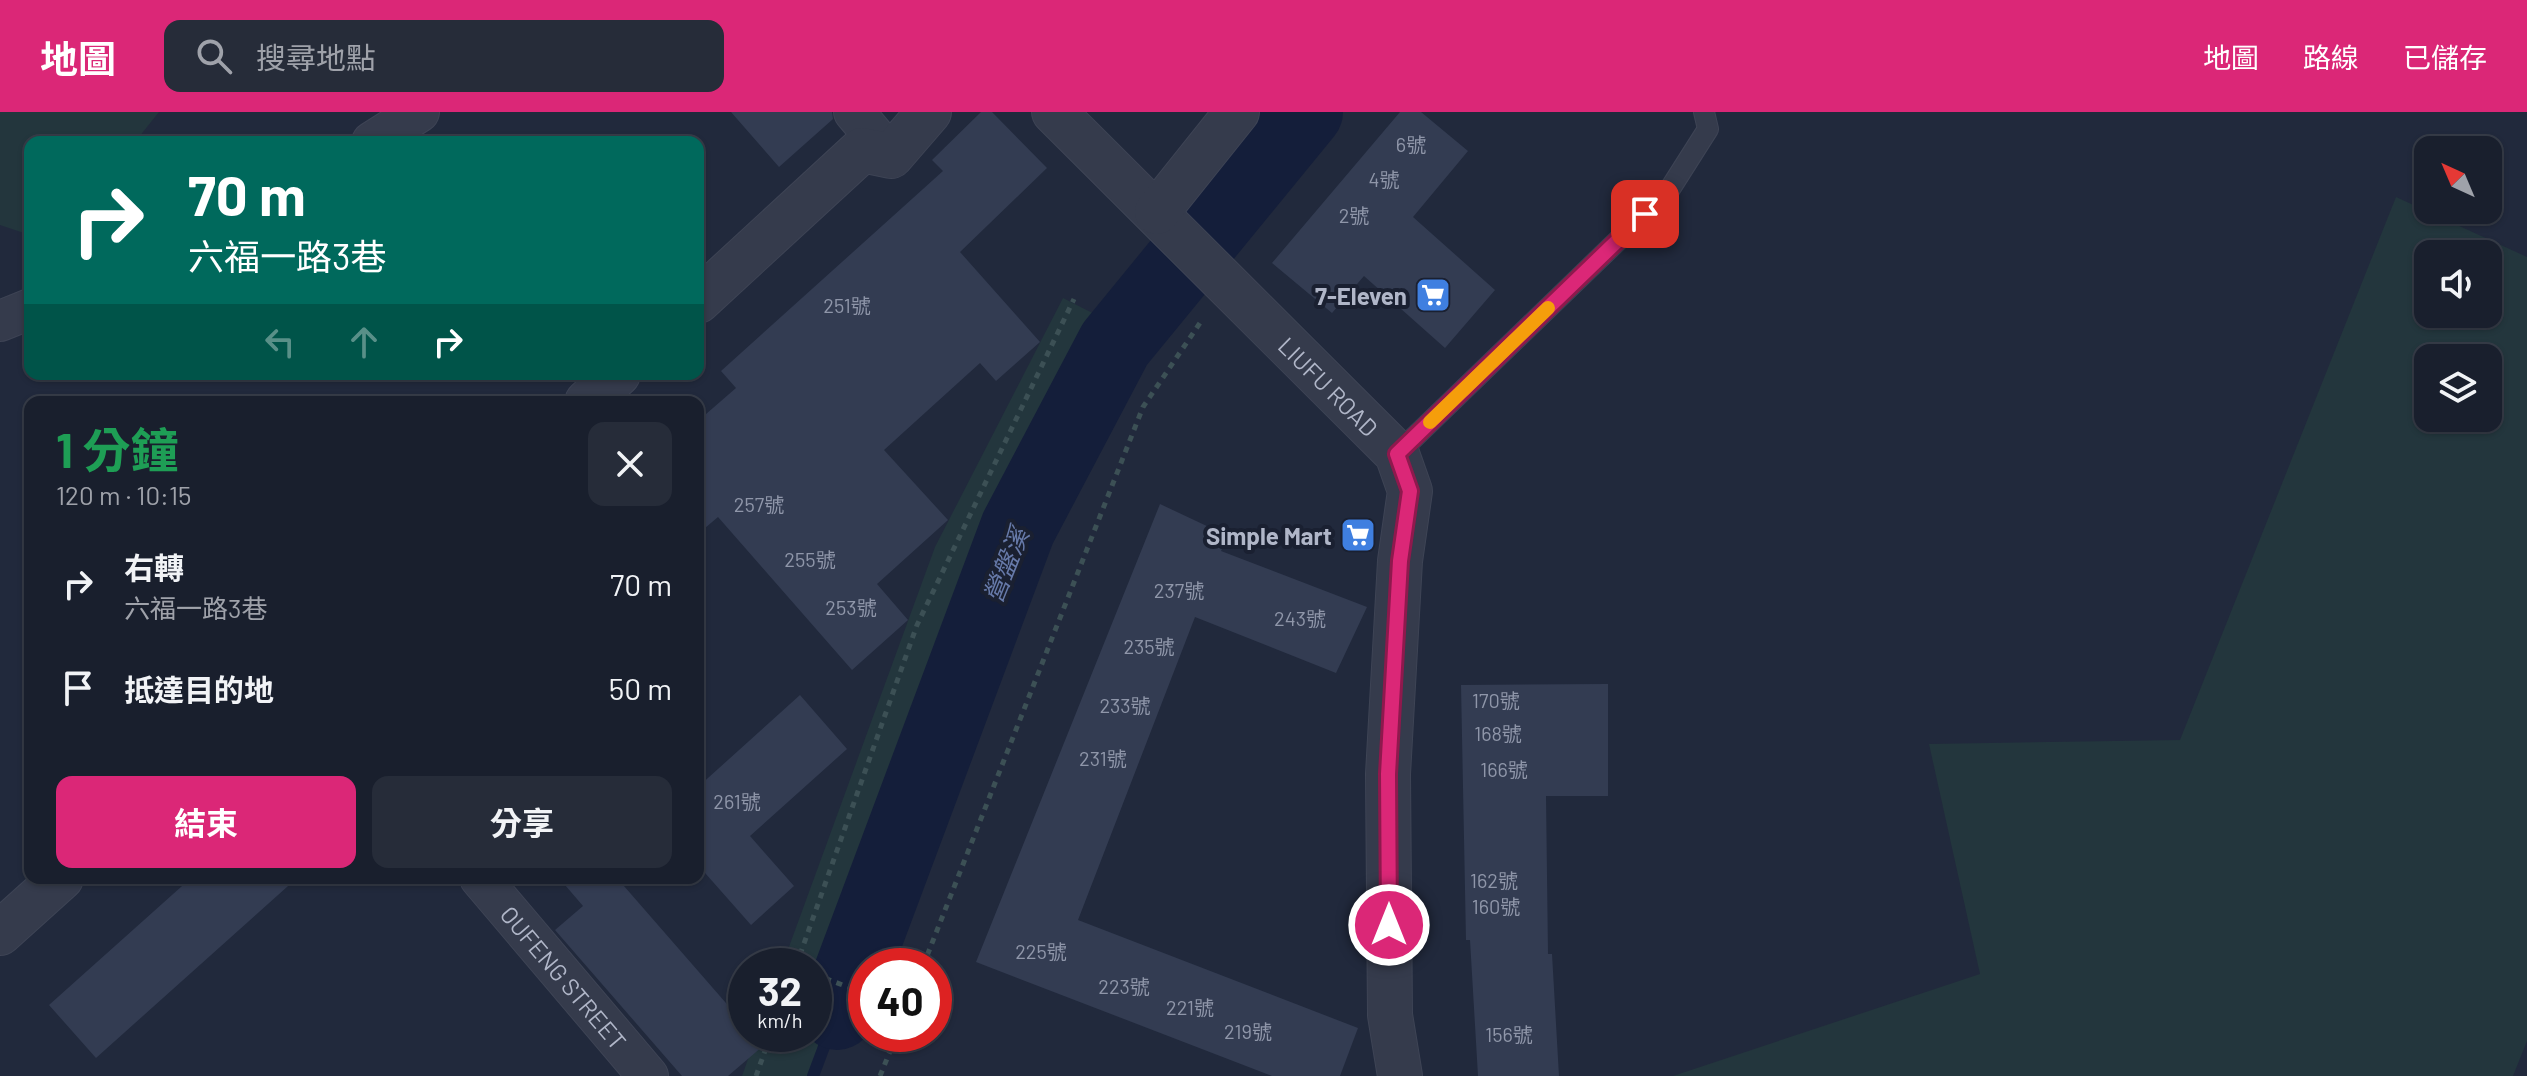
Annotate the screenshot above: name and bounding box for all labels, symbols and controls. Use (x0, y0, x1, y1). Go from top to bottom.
search box (164, 20, 724, 92)
icon: search (192, 34, 236, 78)
text: 地圖 (40, 35, 116, 81)
text: 搜尋地點 (256, 39, 376, 75)
text: 地圖 (2203, 40, 2259, 74)
text: 路線 (2303, 40, 2359, 74)
text: 已儲存 (2403, 40, 2487, 74)
house number: 6號 (1396, 132, 1426, 156)
north arrow (2414, 136, 2502, 224)
map controls (2414, 136, 2502, 432)
text: 70 m (188, 160, 306, 227)
house number: 4號 (1368, 167, 1400, 191)
icon: right (56, 168, 160, 272)
pin (1611, 180, 1679, 248)
icon: arrive (1623, 192, 1667, 236)
house number: 2號 (1339, 203, 1369, 227)
text: 六福一路3巷 (188, 234, 387, 277)
button: sound (2414, 240, 2502, 328)
supermarket icon: 7-Eleven (1414, 276, 1452, 314)
place label: 7-Eleven (1315, 281, 1407, 310)
house number: 251號 (823, 293, 871, 317)
icon: left (258, 320, 302, 364)
icon: ahead (342, 320, 386, 364)
icon: right (426, 320, 470, 364)
street label: LIUFU ROAD (1273, 330, 1384, 442)
button: layers (2414, 344, 2502, 432)
text: 1 分鐘 (56, 420, 179, 478)
button: close (588, 422, 672, 506)
text: 120 m · 10:15 (56, 479, 191, 510)
house number: 257號 (734, 492, 784, 516)
supermarket icon: Simple Mart (1339, 516, 1377, 554)
water label: 營盤溪 (976, 519, 1035, 607)
place label: Simple Mart (1206, 521, 1332, 550)
house number: 255號 (784, 547, 836, 571)
text: 右轉 (124, 549, 184, 585)
icon: right (56, 562, 100, 606)
text: 70 m (610, 566, 672, 602)
house number: 237號 (1154, 578, 1204, 602)
text: 六福一路3巷 (124, 592, 267, 623)
house number: 253號 (825, 595, 877, 619)
house number: 243號 (1274, 606, 1326, 630)
house number: 235號 (1123, 634, 1175, 658)
icon: arrive (56, 666, 100, 710)
text: 50 m (609, 670, 672, 706)
text: 抵達目的地 (124, 671, 274, 707)
house number: 170號 (1472, 688, 1520, 712)
house number: 233號 (1099, 693, 1151, 717)
house number: 168號 (1474, 721, 1522, 745)
house number: 231號 (1079, 746, 1127, 770)
house number: 166號 (1480, 757, 1528, 781)
button: 結束 (56, 776, 356, 868)
button: 分享 (372, 776, 672, 868)
house number: 261號 (713, 789, 761, 813)
house number: 162號 (1470, 868, 1518, 892)
position arrow (1347, 883, 1431, 967)
house number: 160號 (1472, 894, 1520, 918)
street label: OUFENG STREET (495, 899, 633, 1055)
house number: 225號 (1015, 939, 1067, 963)
speed limit sign: 40 (848, 948, 952, 1052)
text: 32 (758, 966, 802, 1014)
house number: 223號 (1098, 974, 1150, 998)
house number: 221號 (1166, 995, 1214, 1019)
text: km/h (757, 1008, 803, 1032)
house number: 219號 (1224, 1019, 1272, 1043)
house number: 156號 (1485, 1022, 1533, 1046)

